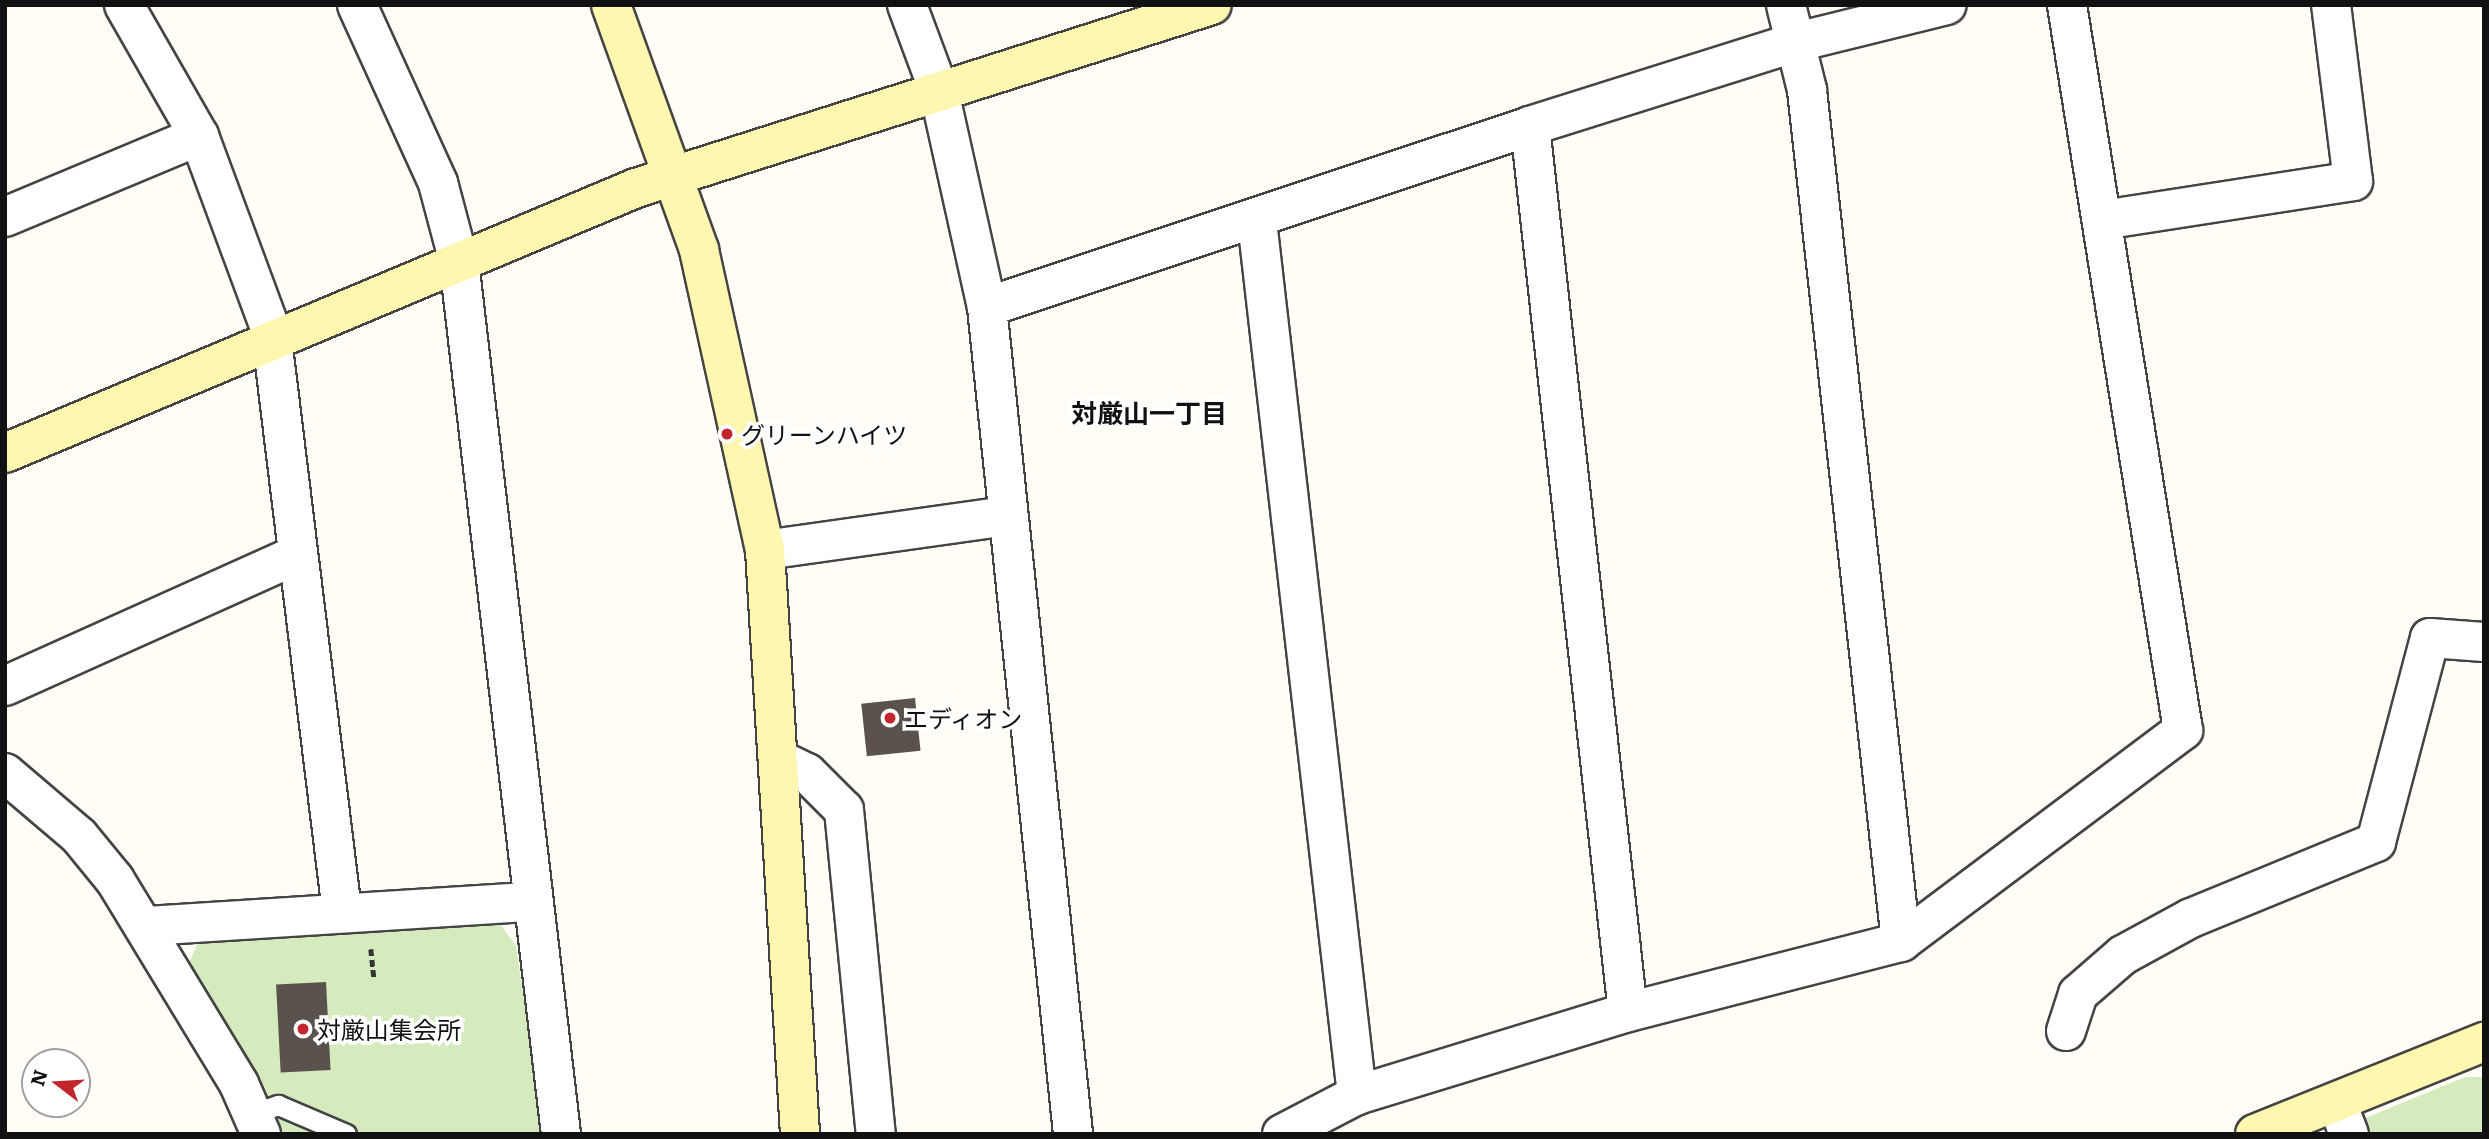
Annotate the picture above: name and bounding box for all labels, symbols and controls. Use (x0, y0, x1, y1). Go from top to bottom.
district label: 対厳山一丁目 (1071, 396, 1227, 428)
place label: グリーンハイツ (741, 420, 909, 448)
marker: グリーンハイツ (719, 426, 735, 442)
place label: エディオン (904, 704, 1024, 732)
marker: エディオン (882, 710, 898, 726)
place label: 対厳山集会所 (317, 1015, 461, 1043)
marker: 対厳山集会所 (295, 1021, 311, 1037)
north arrow (21, 1048, 91, 1118)
text: N (22, 1066, 54, 1089)

